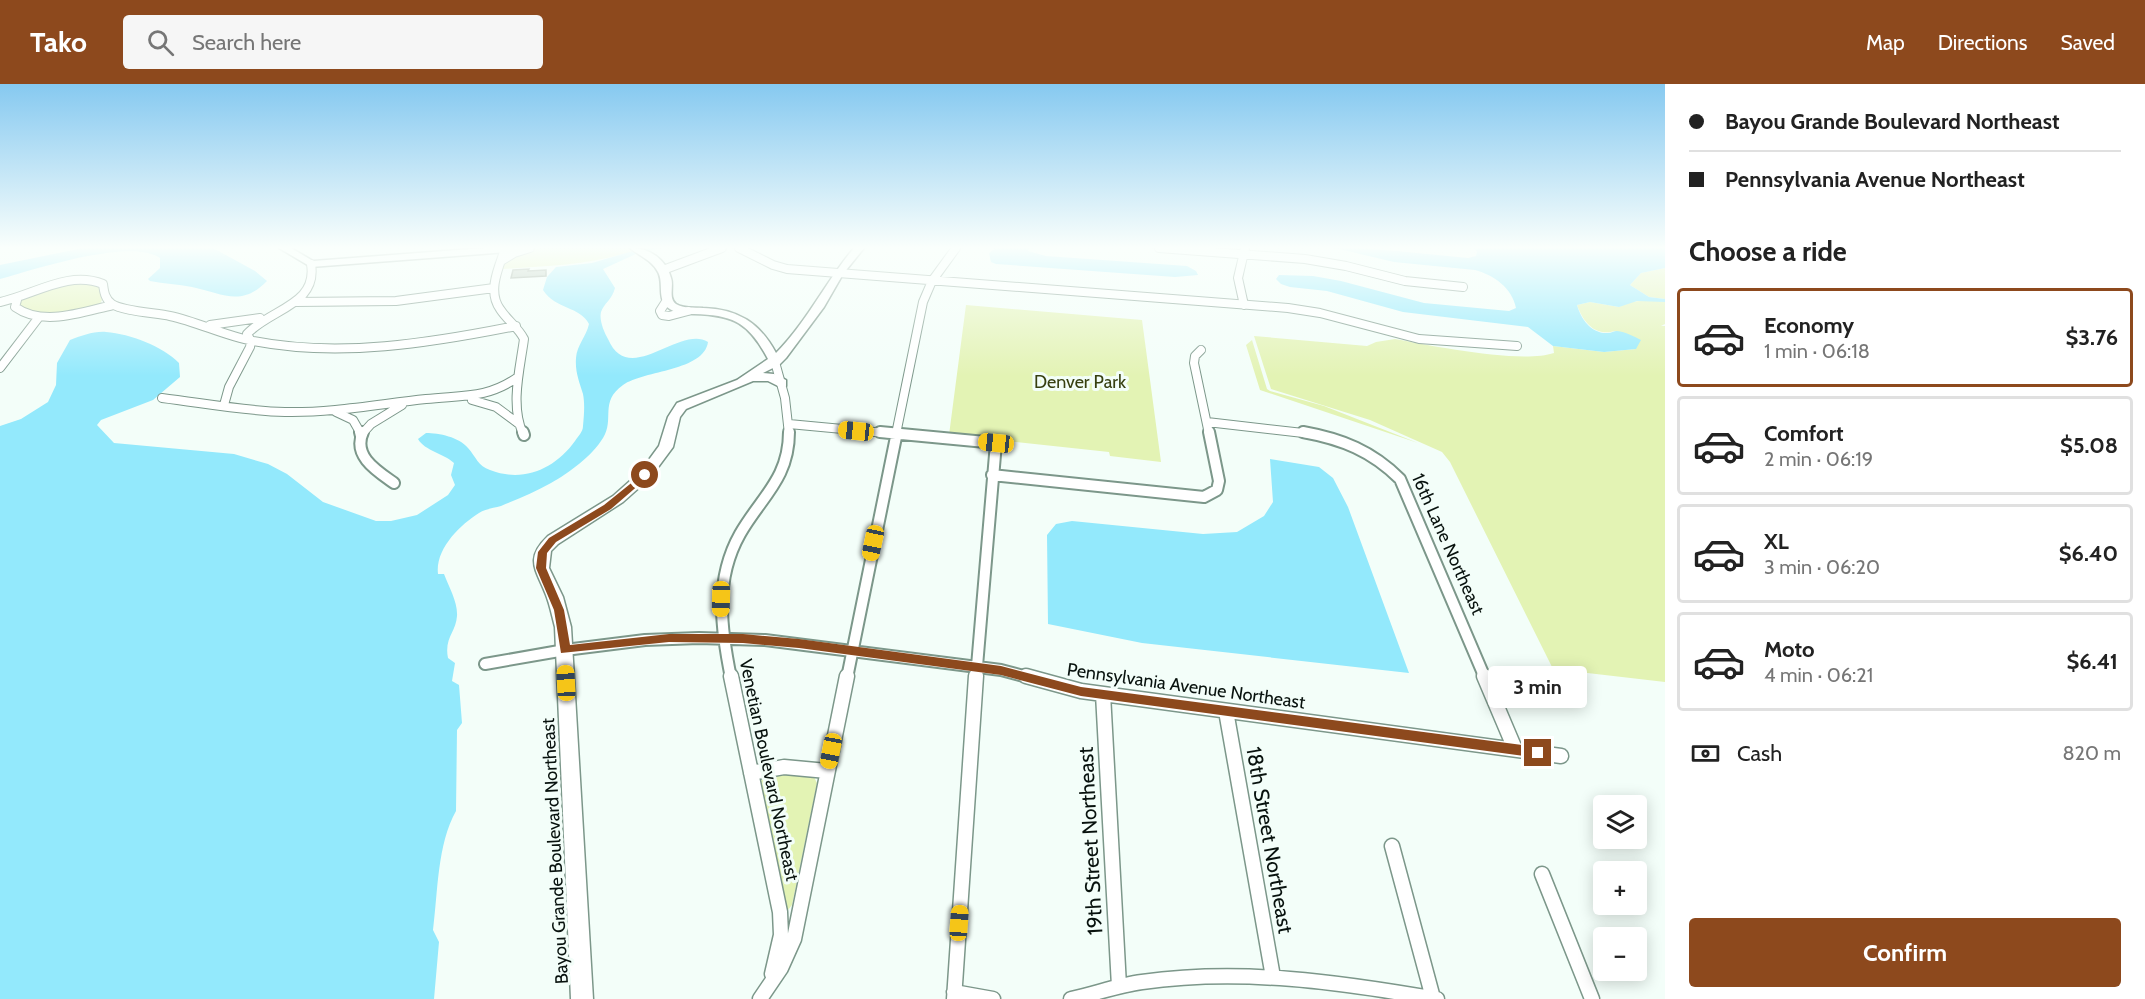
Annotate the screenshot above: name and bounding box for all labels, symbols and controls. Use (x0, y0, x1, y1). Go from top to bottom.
search box (123, 15, 543, 69)
text: Tako (30, 25, 87, 59)
icon: search (144, 26, 177, 59)
text: Search here (192, 29, 301, 56)
text: Map (1866, 30, 1905, 55)
text: Directions (1938, 30, 2027, 55)
text: Saved (2060, 30, 2115, 55)
text: Bayou Grande Boulevard Northeast (1725, 108, 2060, 135)
text: Pennsylvania Avenue Northeast (1725, 166, 2025, 193)
text: Choose a ride (1689, 235, 1847, 268)
icon: car (1692, 311, 1746, 365)
text: Economy (1764, 312, 1854, 339)
text: $3.76 (2065, 324, 2118, 351)
text: 1 min · 06:18 (1764, 339, 1870, 363)
park label: Denver Park (1034, 371, 1127, 393)
icon: car (1692, 419, 1746, 473)
car (837, 420, 875, 442)
text: Comfort (1764, 420, 1843, 447)
car (977, 432, 1015, 454)
text: $5.08 (2060, 432, 2118, 459)
text: 2 min · 06:19 (1764, 447, 1873, 471)
route start (631, 461, 658, 488)
street label: 16th Lane Northeast (1407, 470, 1489, 618)
car (860, 524, 886, 562)
icon: car (1692, 527, 1746, 581)
text: XL (1764, 528, 1789, 555)
text: $6.40 (2059, 540, 2118, 567)
text: 3 min · 06:20 (1764, 555, 1880, 579)
car (712, 581, 730, 617)
icon: car (1692, 635, 1746, 689)
text: Moto (1764, 636, 1815, 663)
text: $6.41 (2066, 648, 2118, 675)
street label: Venetian Boulevard Northeast (735, 657, 803, 883)
street label: Pennsylvania Avenue Northeast (1065, 658, 1307, 714)
text: 4 min · 06:21 (1764, 663, 1873, 687)
car (556, 665, 576, 701)
callout: 3 min (1488, 666, 1588, 708)
text: 3 min (1513, 675, 1562, 699)
street label: Bayou Grande Boulevard Northeast (537, 717, 573, 985)
car (819, 732, 843, 770)
icon: cash (1689, 737, 1722, 770)
route end (1524, 739, 1551, 766)
text: Cash (1737, 740, 1782, 767)
text: 820 m (2062, 741, 2121, 765)
street label: 18th Street Northeast (1241, 745, 1299, 935)
street label: 19th Street Northeast (1073, 746, 1107, 936)
map controls (1593, 795, 1647, 981)
button: layers (1593, 795, 1647, 849)
button: + (1593, 861, 1647, 915)
car (949, 904, 969, 942)
button: Confirm (1689, 918, 2121, 987)
button: − (1593, 927, 1647, 981)

